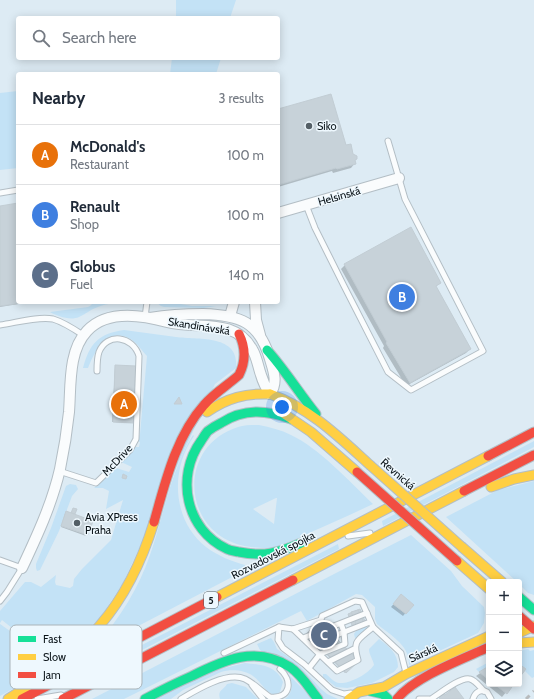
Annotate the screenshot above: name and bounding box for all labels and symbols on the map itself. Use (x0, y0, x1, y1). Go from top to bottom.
place label: Siko (317, 119, 336, 133)
marker: Siko (304, 121, 314, 131)
street label: Helsinská (316, 183, 363, 209)
pin: B (389, 282, 415, 312)
street label: Skandinávská (167, 314, 232, 338)
pin: A (111, 389, 137, 419)
your location (272, 397, 292, 417)
street label: McDrive (99, 441, 135, 479)
street label: Řevnická (378, 455, 419, 493)
place label: Avia XPress Praha (85, 510, 138, 537)
marker: Avia XPress Praha (72, 518, 82, 528)
street label: Rozvadovská spojka (229, 528, 318, 582)
road number: 5 (204, 592, 218, 608)
pin: C (311, 620, 337, 650)
legend (10, 625, 142, 689)
text: Fast (43, 632, 62, 646)
street label: Sárská (406, 640, 440, 665)
text: Slow (43, 650, 66, 664)
text: Jam (42, 668, 61, 682)

